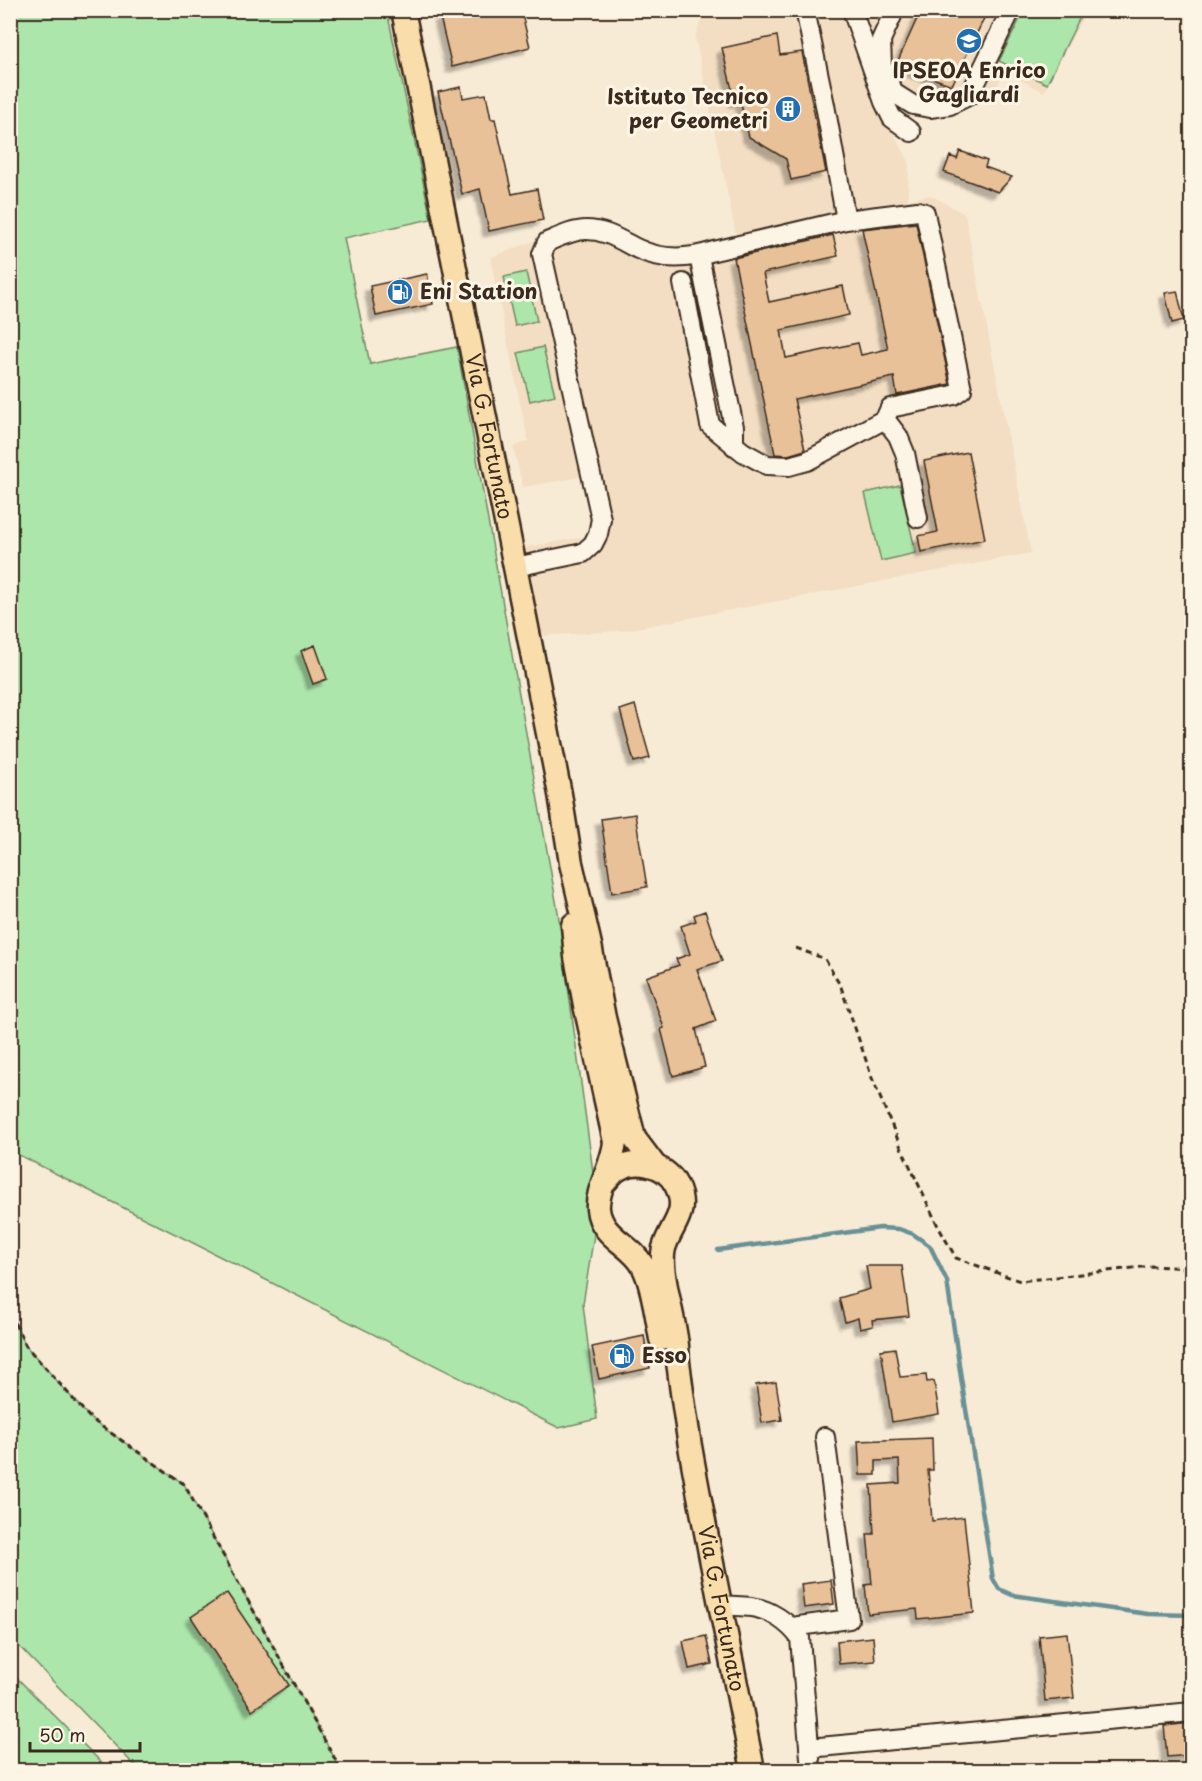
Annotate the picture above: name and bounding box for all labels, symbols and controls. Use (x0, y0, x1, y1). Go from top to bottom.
school or university icon: IPSEOA Enrico Gagliardi (954, 26, 984, 56)
place label: IPSEOA Enrico Gagliardi (892, 53, 1046, 109)
place label: Istituto Tecnico per Geometri (607, 79, 768, 135)
building icon: Istituto Tecnico per Geometri (773, 94, 803, 124)
place label: Eni Station (420, 274, 538, 306)
fuel station icon: Eni Station (385, 277, 415, 307)
street label: Via G. Fortunato (458, 350, 523, 522)
place label: Esso (642, 1338, 687, 1370)
fuel station icon: Esso (607, 1341, 637, 1371)
street label: Via G. Fortunato (691, 1522, 755, 1694)
scale bar (30, 1715, 140, 1753)
text: 50 m (39, 1721, 86, 1748)

